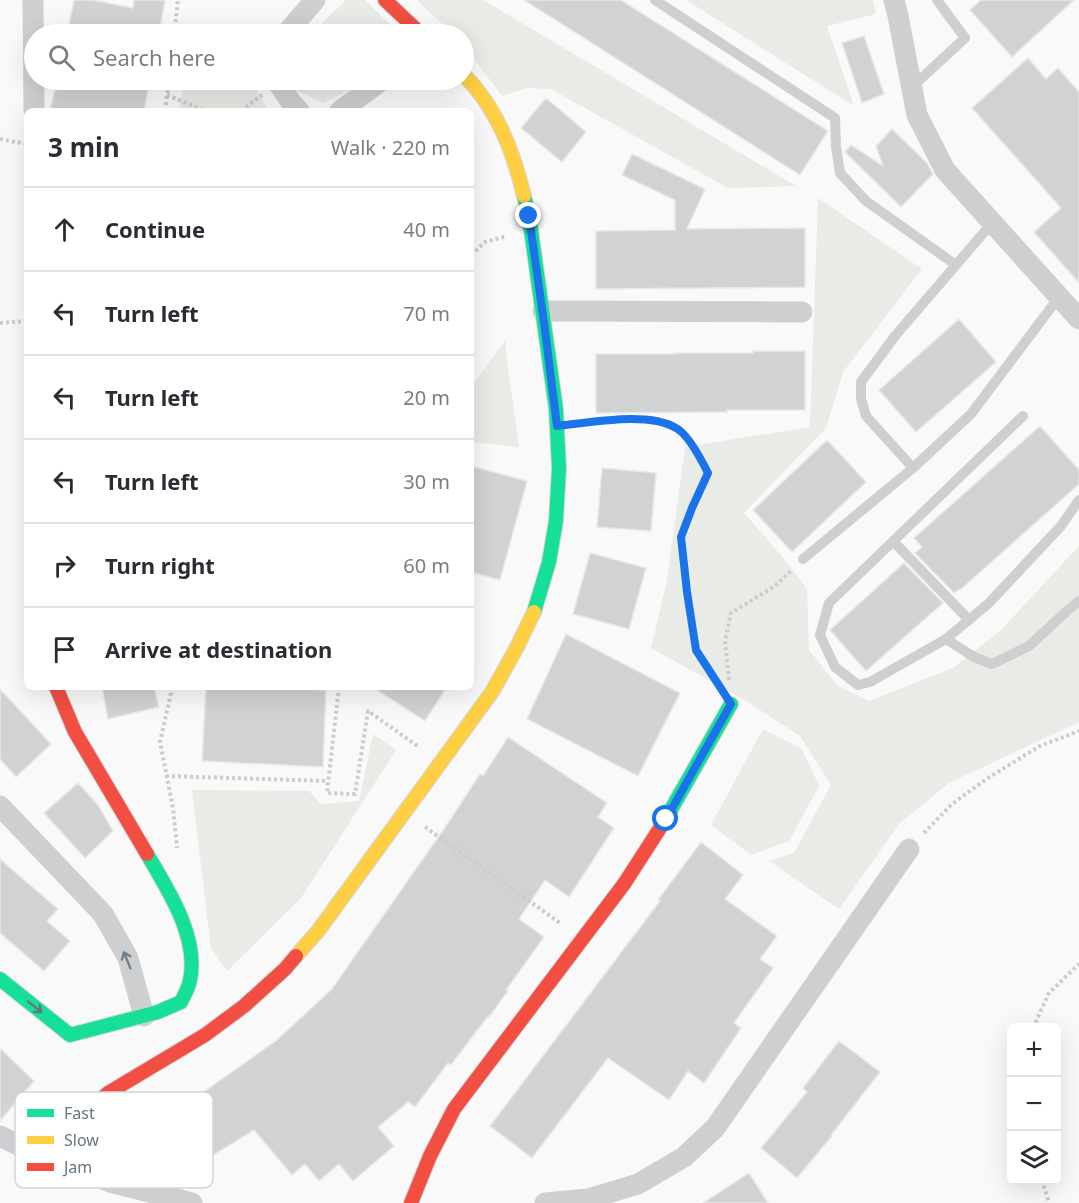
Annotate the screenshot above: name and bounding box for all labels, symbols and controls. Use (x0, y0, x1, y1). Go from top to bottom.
search box (24, 24, 474, 90)
icon: search (45, 41, 78, 74)
text: Search here (93, 42, 215, 72)
text: 3 min (48, 129, 120, 165)
text: Walk · 220 m (331, 134, 450, 161)
route end (515, 202, 541, 228)
icon: ahead (48, 213, 81, 246)
text: Continue (105, 214, 205, 244)
text: 40 m (403, 216, 450, 243)
icon: left (48, 297, 81, 330)
text: Turn left (105, 298, 199, 328)
text: 70 m (403, 300, 450, 327)
icon: left (48, 381, 81, 414)
text: Turn left (105, 382, 199, 412)
text: 20 m (403, 384, 450, 411)
icon: left (48, 465, 81, 498)
text: Turn left (105, 466, 199, 496)
text: 30 m (403, 468, 450, 495)
icon: right (48, 549, 81, 582)
text: Turn right (105, 550, 215, 580)
text: 60 m (403, 552, 450, 579)
icon: arrive (48, 633, 81, 666)
text: Arrive at destination (105, 634, 332, 664)
route start (652, 805, 678, 831)
one-way arrow (121, 951, 132, 969)
one-way arrow (27, 1001, 43, 1014)
map controls (1007, 1023, 1061, 1185)
button: + (1007, 1023, 1061, 1077)
button: − (1007, 1077, 1061, 1131)
legend (15, 1092, 213, 1188)
text: Fast (64, 1102, 95, 1124)
text: Slow (64, 1129, 99, 1151)
button: layers (1007, 1131, 1061, 1185)
text: Jam (62, 1156, 92, 1178)

